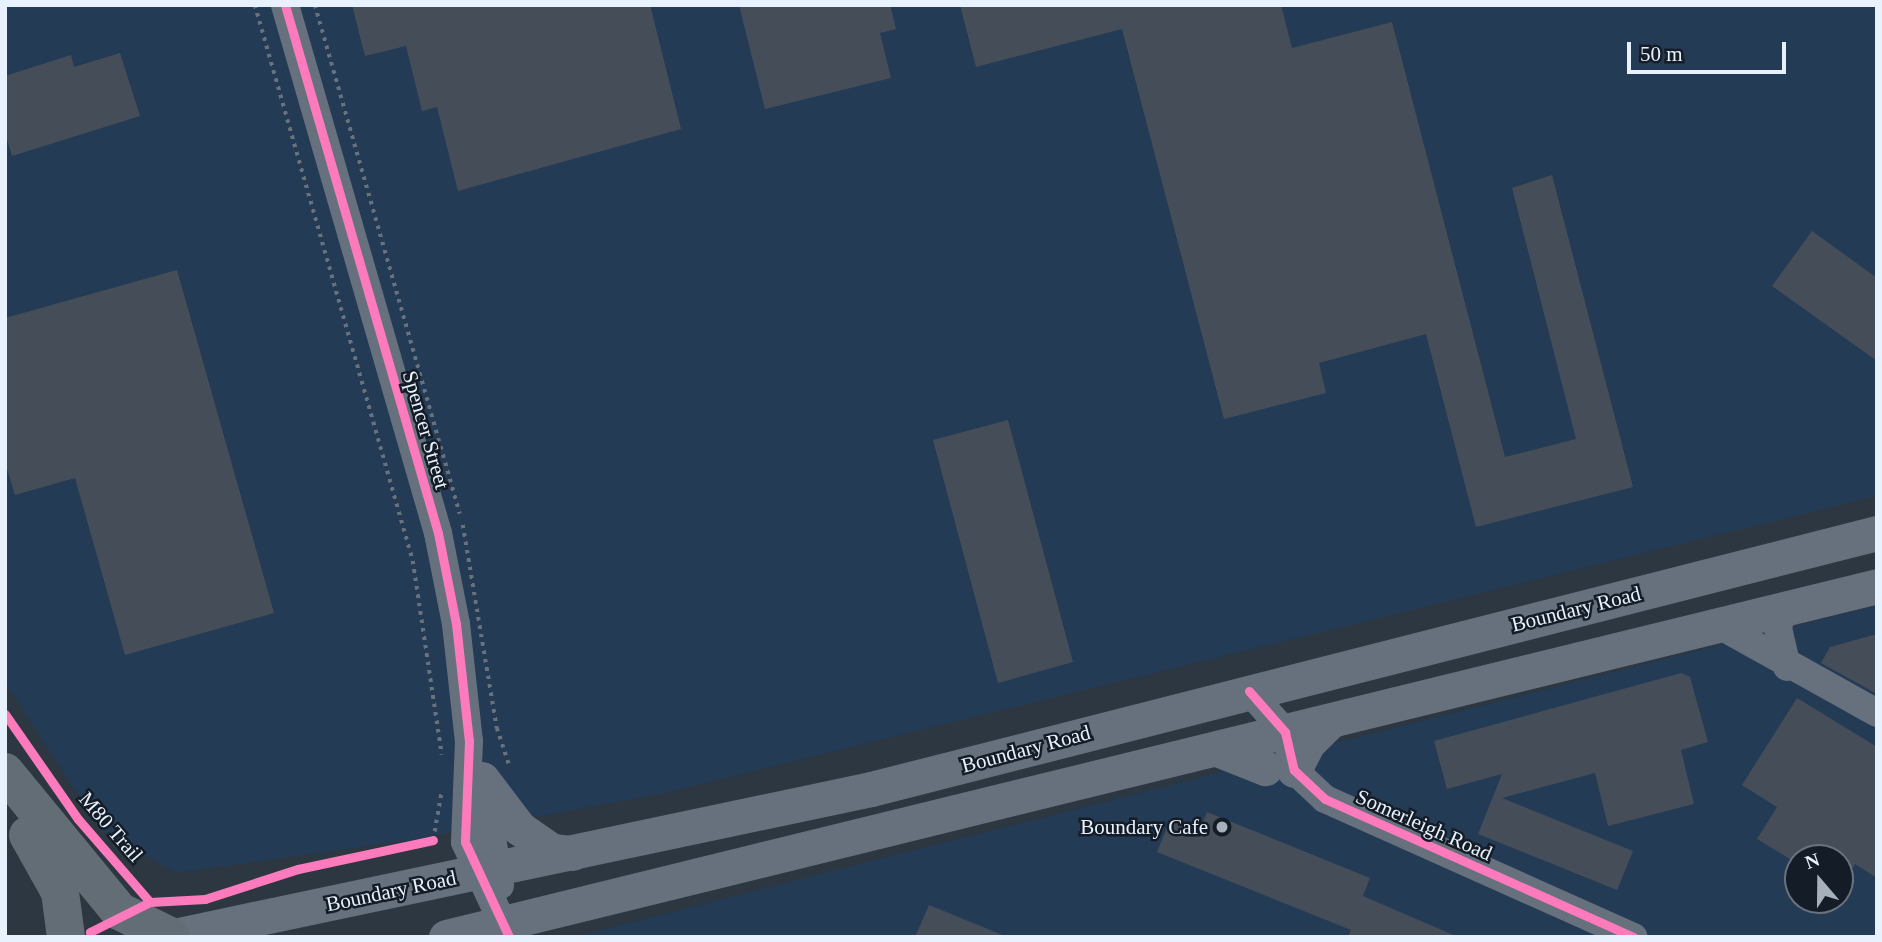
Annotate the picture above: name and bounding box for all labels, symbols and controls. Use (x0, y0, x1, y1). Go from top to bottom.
scale bar (1630, 28, 1789, 72)
text: 50 m (1640, 42, 1683, 66)
street label: Spencer Street (397, 368, 455, 492)
street label: Boundary Road (1509, 581, 1643, 637)
street label: Boundary Road (959, 720, 1093, 778)
street label: Somerleigh Road (1352, 784, 1496, 866)
street label: M80 Trail (74, 787, 148, 867)
place label: Boundary Cafe (1080, 814, 1208, 840)
marker: Boundary Cafe (1214, 819, 1230, 835)
north arrow (1784, 844, 1854, 914)
text: N (1802, 848, 1822, 873)
street label: Boundary Road (324, 865, 458, 917)

